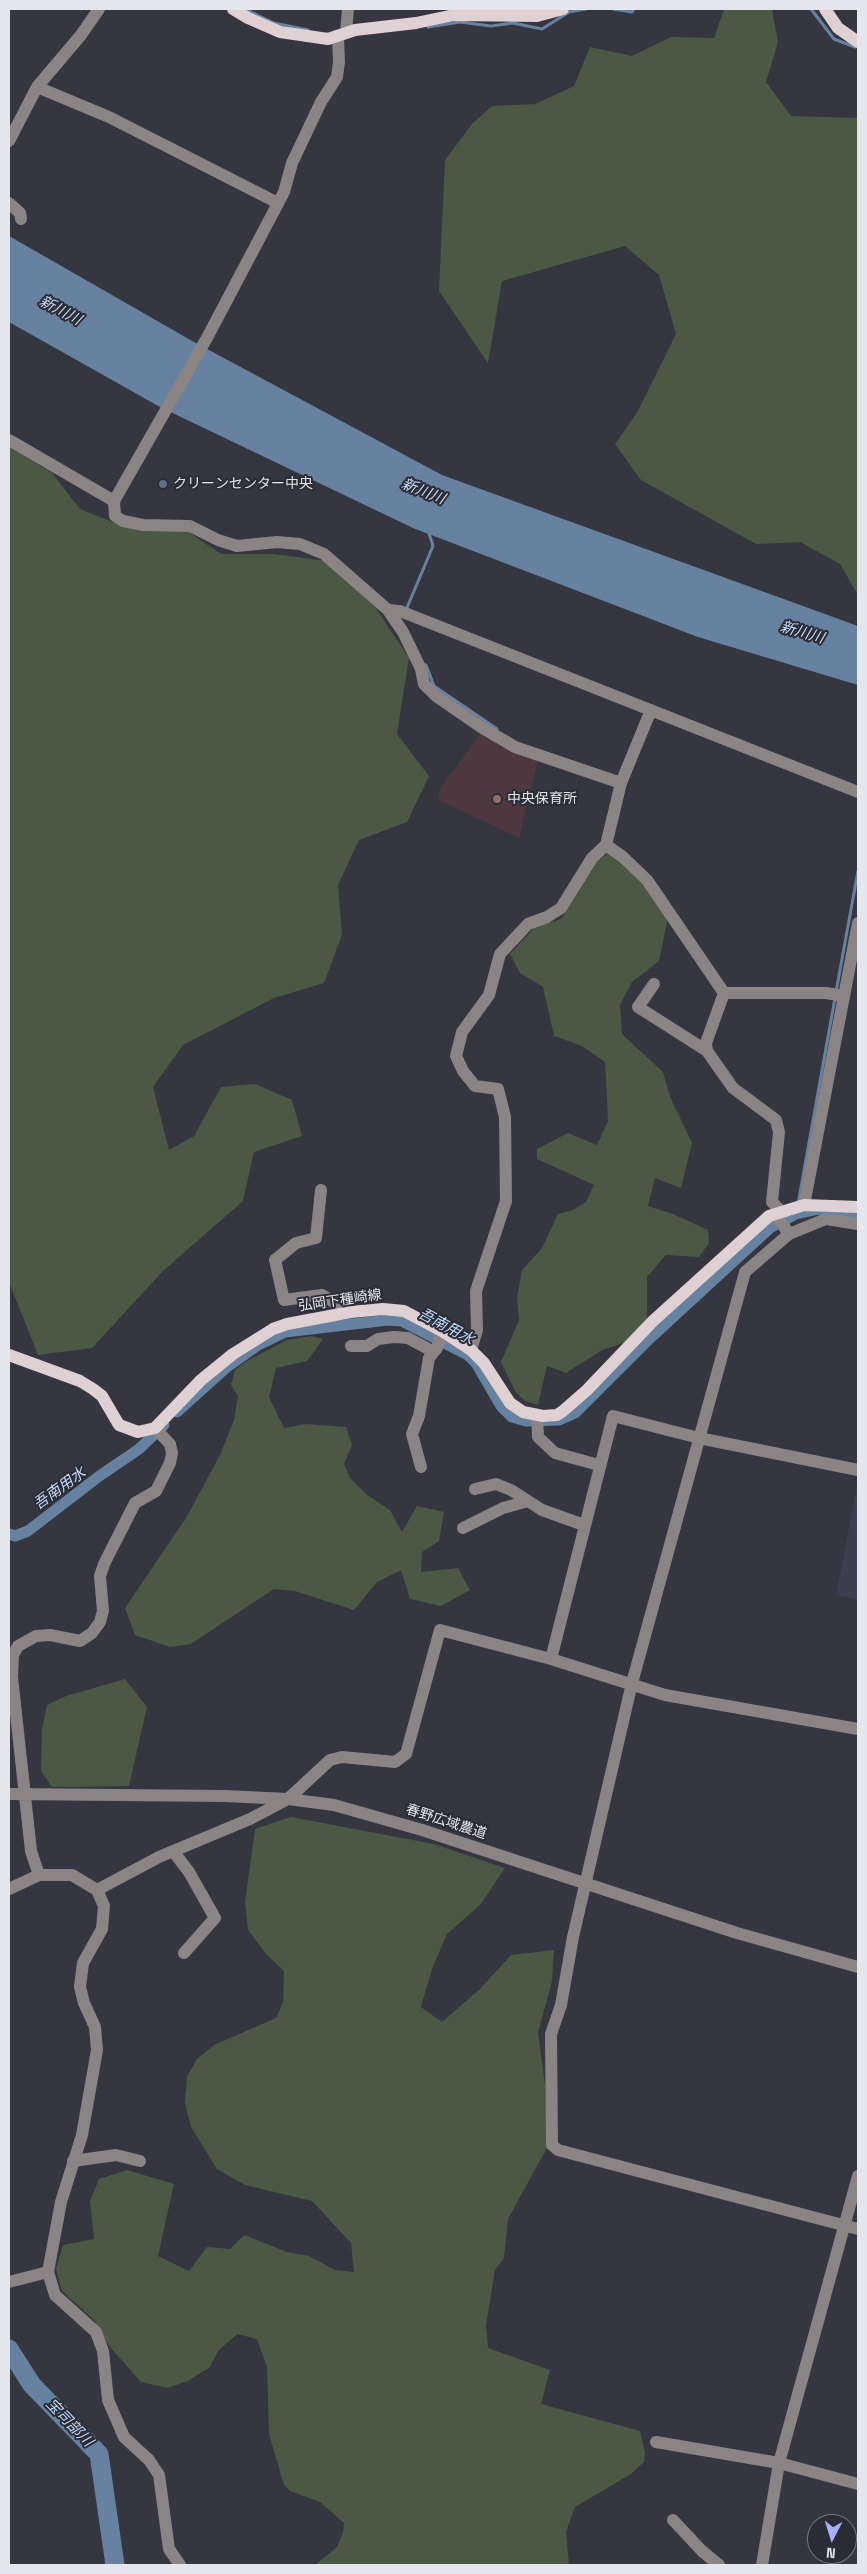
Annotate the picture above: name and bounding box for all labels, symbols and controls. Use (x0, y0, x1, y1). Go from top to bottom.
water label: 新川川 (36, 292, 84, 330)
water label: 新川川 (399, 475, 447, 509)
place label: クリーンセンター中央 (173, 476, 313, 492)
marker: クリーンセンター中央 (157, 478, 169, 490)
water label: 新川川 (778, 618, 826, 648)
place label: 中央保育所 (507, 791, 577, 807)
marker: 中央保育所 (491, 793, 503, 805)
street label: 弘岡下種崎線 (297, 1287, 383, 1315)
water label: 吾南用水 (415, 1305, 477, 1349)
water label: 吾南用水 (30, 1464, 90, 1514)
street label: 春野広域農道 (403, 1801, 489, 1843)
water label: 宝司部川 (42, 2395, 96, 2451)
north arrow (807, 2514, 857, 2564)
text: N (825, 2544, 836, 2562)

